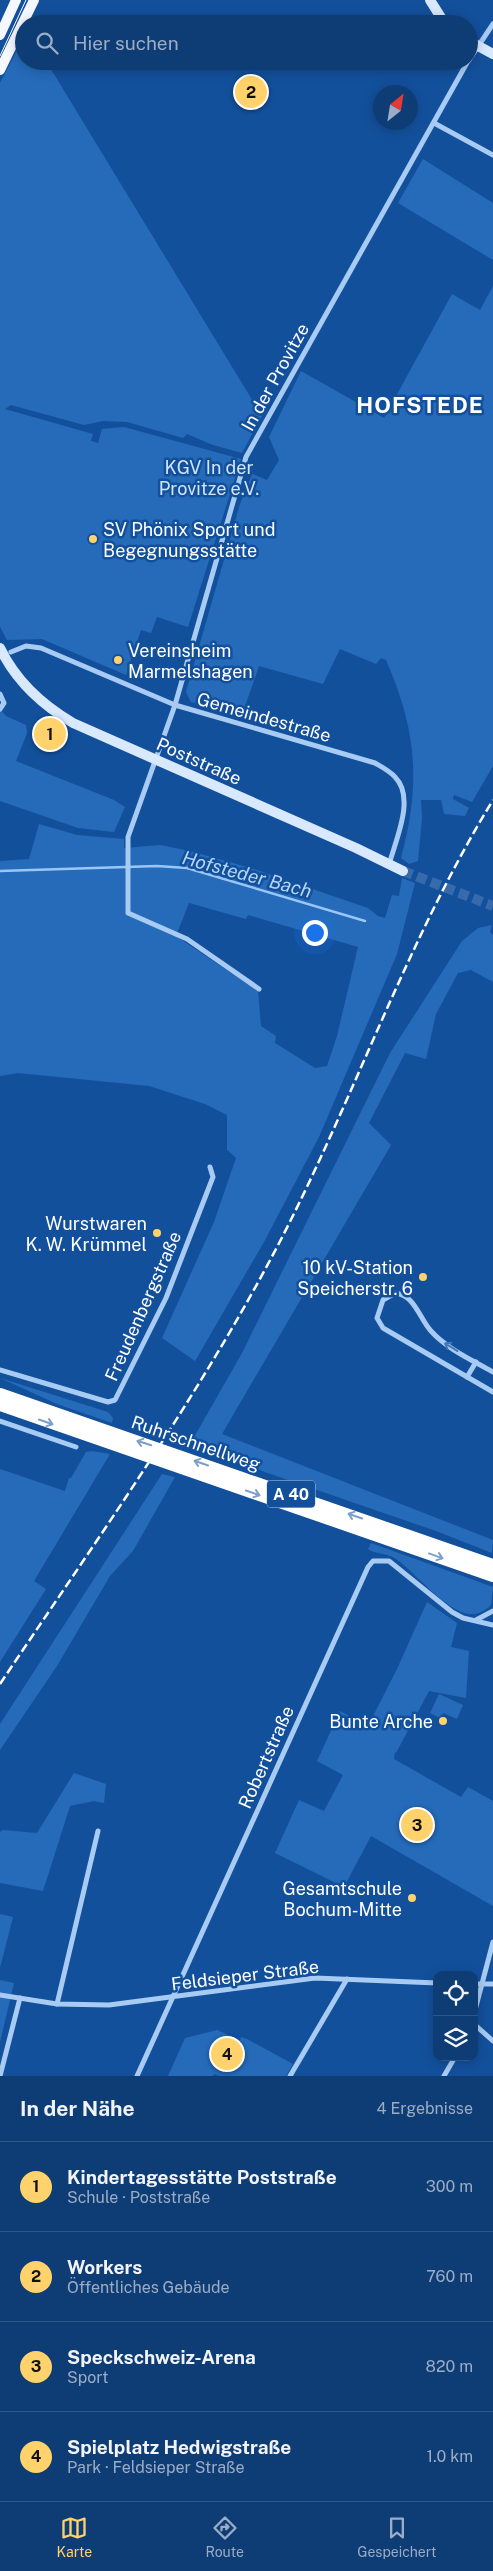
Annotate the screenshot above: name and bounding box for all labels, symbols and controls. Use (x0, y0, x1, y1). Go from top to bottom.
search box (15, 15, 478, 70)
icon: search (33, 29, 61, 57)
text: Hier suchen (73, 32, 179, 54)
pin: 2 (235, 73, 267, 111)
north arrow (373, 85, 418, 130)
street label: In der Provitze (237, 320, 313, 434)
district label: HOFSTEDE (356, 392, 484, 418)
park label: KGV In der Provitze e.V. (159, 457, 259, 499)
place label: SV Phönix Sport und Begegnungsstätte (103, 519, 275, 561)
marker: SV Phönix Sport und Begegnungsstätte (87, 533, 99, 545)
place label: Vereinsheim Marmelshagen (128, 640, 253, 682)
marker: Vereinsheim Marmelshagen (112, 654, 124, 666)
street label: Gemeindestraße (195, 688, 333, 746)
pin: 1 (34, 715, 66, 753)
street label: Poststraße (153, 733, 245, 789)
water label: Hofsteder Bach (180, 846, 314, 902)
your location (302, 920, 328, 946)
place label: Wurstwaren K. W. Krümmel (25, 1213, 147, 1255)
marker: Wurstwaren K. W. Krümmel (151, 1227, 163, 1239)
street label: Freudenbergstraße (101, 1228, 185, 1384)
place label: 10 kV-Station Speicherstr. 6 (297, 1257, 413, 1299)
marker: 10 kV-Station Speicherstr. 6 (417, 1271, 429, 1283)
one-way arrow (445, 1342, 459, 1352)
street label: Ruhrschnellweg (129, 1411, 263, 1475)
one-way arrow (38, 1418, 53, 1427)
one-way arrow (137, 1438, 153, 1448)
one-way arrow (193, 1457, 209, 1467)
road number: A 40 (267, 1480, 315, 1508)
one-way arrow (245, 1489, 261, 1498)
one-way arrow (347, 1511, 363, 1520)
one-way arrow (428, 1552, 443, 1561)
street label: Robertstraße (234, 1702, 298, 1812)
place label: Bunte Arche (329, 1711, 433, 1732)
marker: Bunte Arche (437, 1715, 449, 1727)
pin: 3 (401, 1806, 433, 1844)
place label: Gesamtschule Bochum-Mitte (283, 1878, 402, 1920)
marker: Gesamtschule Bochum-Mitte (406, 1892, 418, 1904)
street label: Feldsieper Straße (170, 1956, 320, 1994)
map controls (433, 1971, 478, 2061)
button: locate (433, 1971, 478, 2016)
button: layers (433, 2016, 478, 2061)
pin: 4 (211, 2035, 243, 2073)
text: In der Nähe (20, 2096, 135, 2121)
text: 4 Ergebnisse (377, 2099, 473, 2118)
text: Kindertagesstätte Poststraße (67, 2166, 337, 2188)
text: 1 (33, 2177, 39, 2196)
text: 300 m (426, 2177, 473, 2196)
text: Schule · Poststraße (67, 2188, 210, 2207)
text: Workers (67, 2256, 142, 2278)
text: 2 (31, 2267, 41, 2286)
text: 760 m (426, 2267, 473, 2286)
text: Öffentliches Gebäude (67, 2278, 230, 2297)
text: Speckschweiz-Arena (67, 2346, 256, 2368)
text: 3 (31, 2357, 41, 2376)
text: 820 m (426, 2357, 473, 2376)
text: Sport (67, 2368, 109, 2387)
text: Spielplatz Hedwigstraße (67, 2436, 291, 2458)
text: 4 (31, 2447, 41, 2466)
text: 1.0 km (426, 2447, 473, 2466)
text: Park · Feldsieper Straße (67, 2458, 245, 2477)
tab: Karte (57, 2514, 92, 2560)
tab: Route (205, 2514, 244, 2560)
tab: Gespeichert (357, 2514, 436, 2560)

